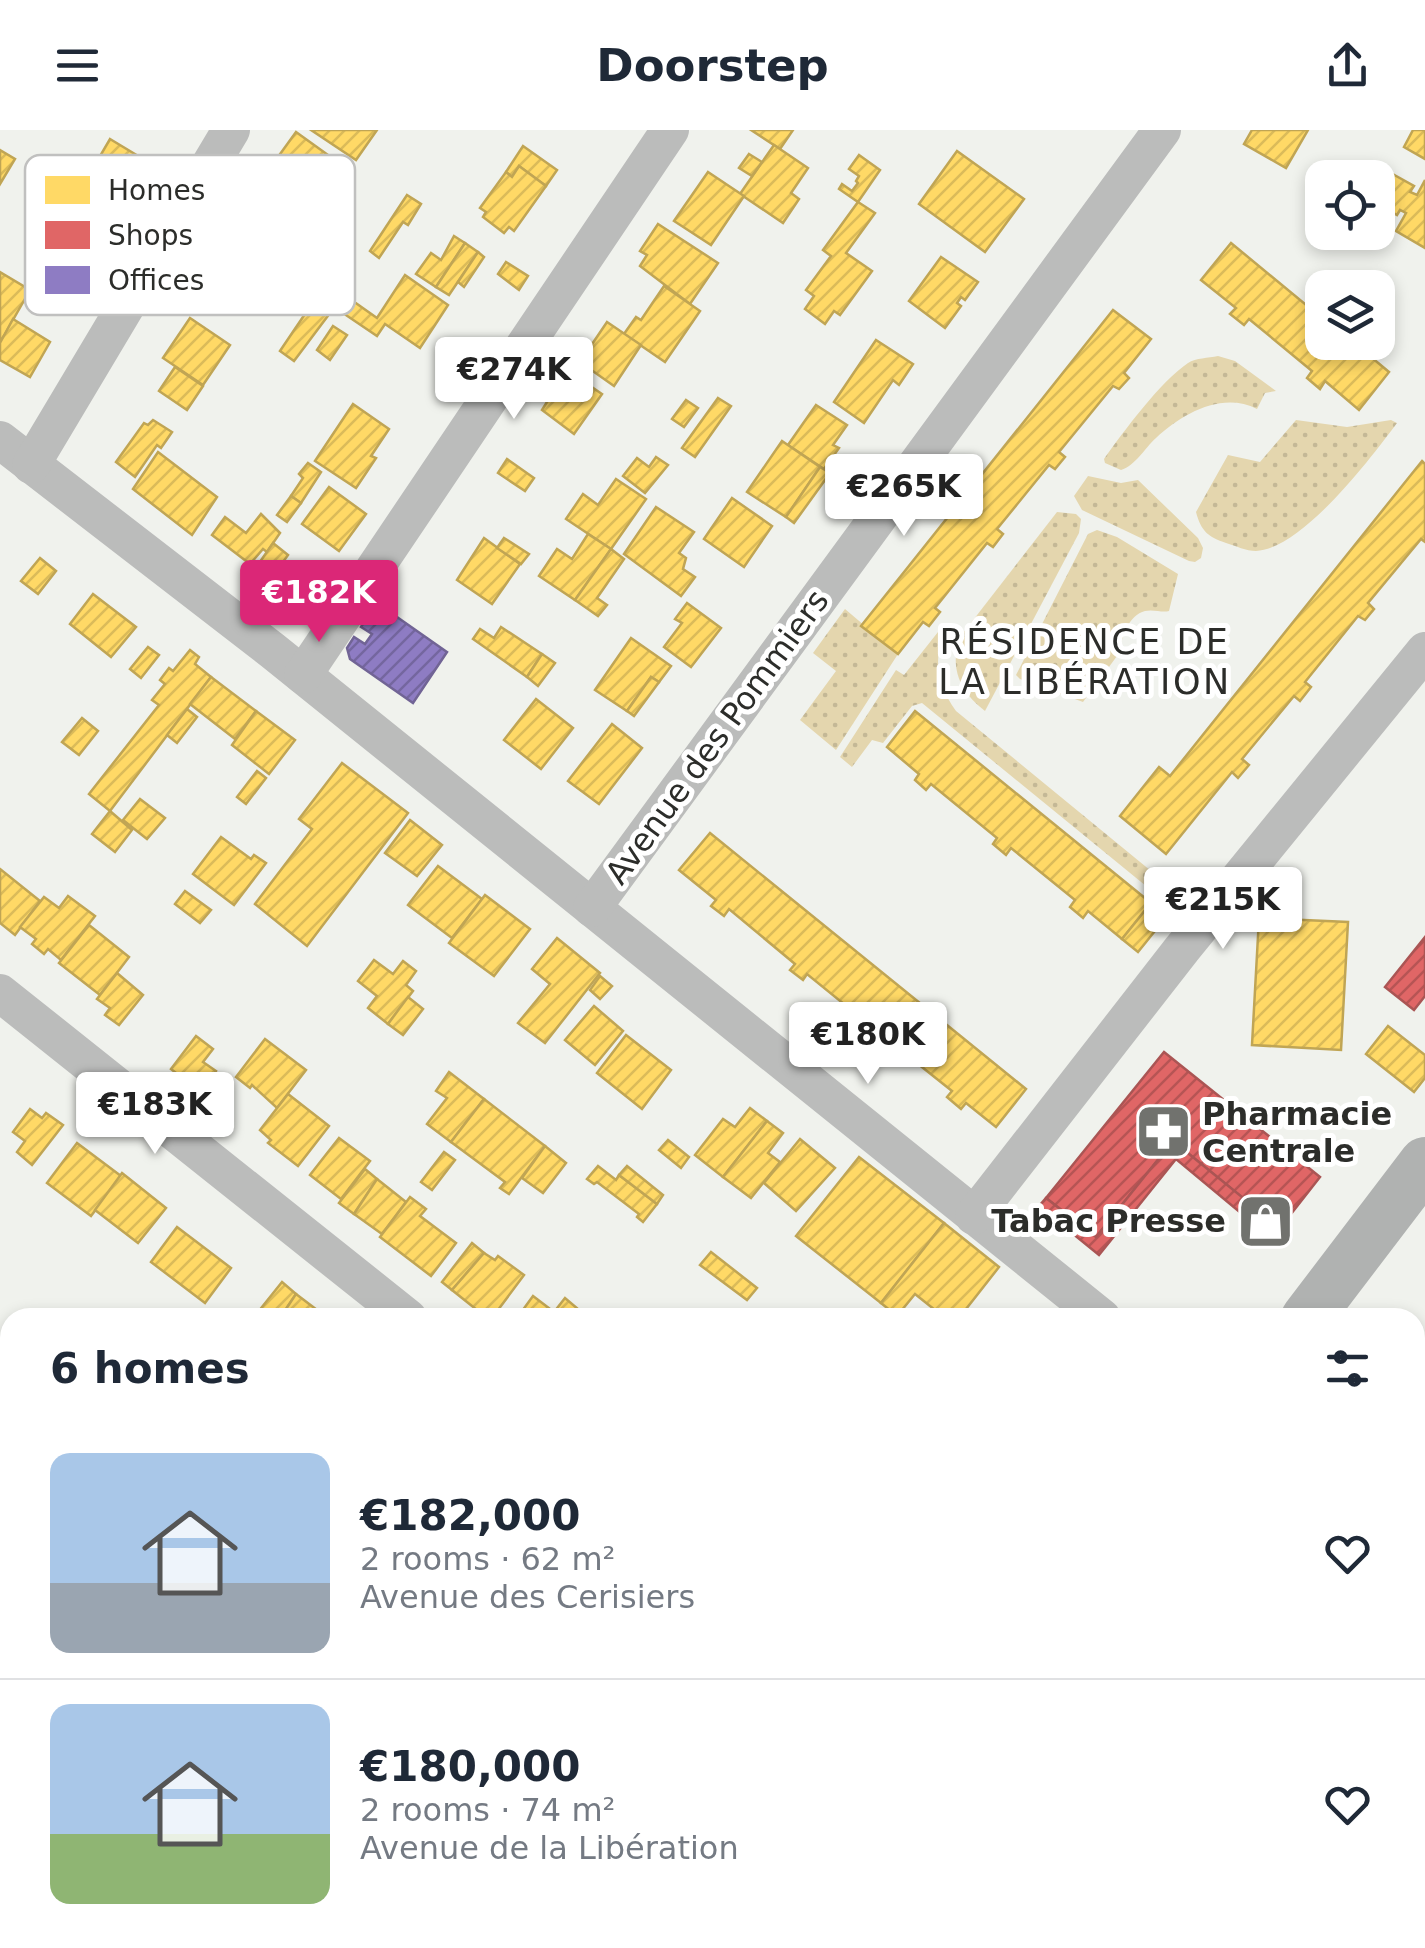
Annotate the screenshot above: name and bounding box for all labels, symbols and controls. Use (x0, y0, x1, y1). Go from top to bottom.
icon: menu (50, 38, 105, 93)
icon: share (1320, 38, 1375, 93)
text: Doorstep (596, 39, 829, 92)
legend (25, 155, 355, 315)
map controls (1305, 160, 1395, 360)
button: locate (1305, 160, 1395, 250)
text: Homes (108, 174, 205, 207)
text: Shops (108, 219, 193, 252)
text: Offices (108, 264, 204, 297)
button: layers (1305, 270, 1395, 360)
pin: €274K (444, 337, 584, 422)
text: €274K (457, 350, 571, 388)
pin: €265K (834, 454, 974, 539)
text: €265K (847, 467, 961, 505)
pin: €182K (249, 560, 389, 645)
text: €182K (262, 573, 376, 611)
street label: Avenue des Pommiers (597, 582, 837, 892)
district label: RÉSIDENCE DE LA LIBÉRATION (938, 621, 1232, 702)
pin: €215K (1153, 867, 1293, 952)
text: €215K (1166, 880, 1280, 918)
pin: €180K (798, 1002, 938, 1087)
text: €180K (811, 1015, 925, 1053)
pin: €183K (85, 1072, 225, 1157)
text: €183K (98, 1085, 212, 1123)
place label: Pharmacie Centrale (1202, 1095, 1392, 1170)
pharmacy icon: Pharmacie Centrale (1133, 1102, 1193, 1162)
shop icon: Tabac Presse (1235, 1191, 1295, 1251)
place label: Tabac Presse (991, 1202, 1226, 1240)
icon: filters (1320, 1341, 1375, 1396)
text: 6 homes (50, 1344, 250, 1393)
text: €182,000 (360, 1491, 581, 1540)
icon: home (130, 1493, 250, 1613)
icon: heart (1320, 1526, 1375, 1581)
text: 2 rooms · 62 m² (360, 1540, 615, 1578)
text: Avenue des Cerisiers (360, 1578, 695, 1616)
text: €180,000 (360, 1742, 581, 1791)
icon: home (130, 1744, 250, 1864)
icon: heart (1320, 1777, 1375, 1832)
text: 2 rooms · 74 m² (360, 1791, 615, 1829)
text: Avenue de la Libération (360, 1829, 739, 1867)

